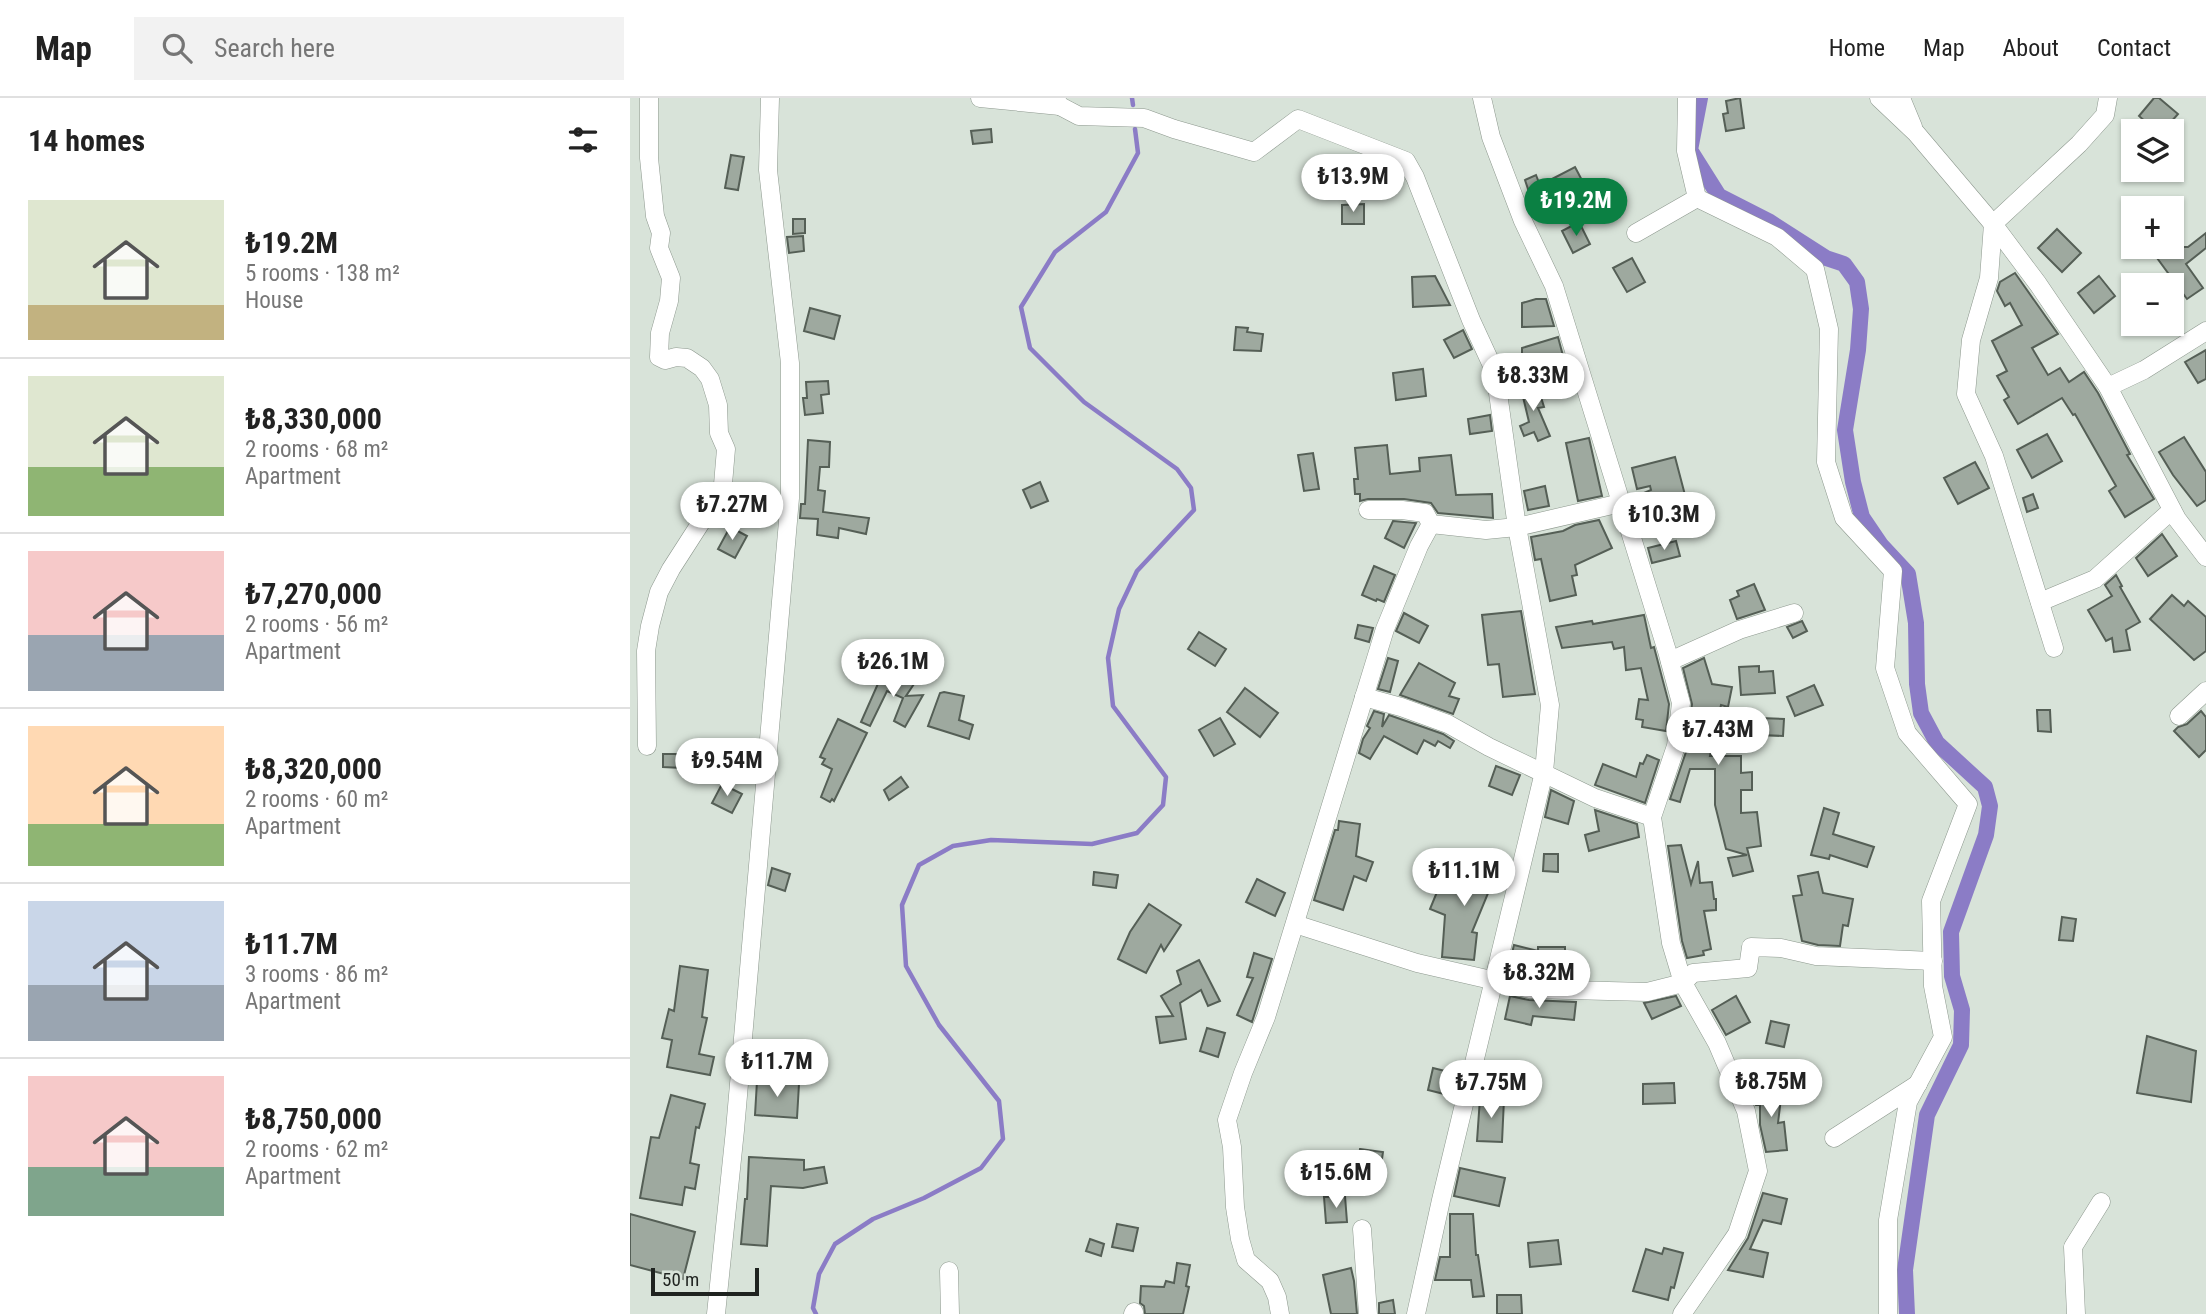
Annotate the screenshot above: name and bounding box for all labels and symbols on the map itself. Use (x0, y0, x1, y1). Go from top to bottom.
pin: ₺13.9M (1296, 155, 1410, 214)
pin: ₺19.2M (1519, 178, 1633, 238)
pin: ₺8.33M (1476, 354, 1590, 413)
pin: ₺7.27M (675, 482, 789, 542)
pin: ₺10.3M (1607, 492, 1721, 552)
pin: ₺26.1M (836, 640, 950, 699)
pin: ₺7.43M (1661, 708, 1775, 767)
pin: ₺9.54M (670, 738, 784, 798)
pin: ₺11.1M (1407, 848, 1521, 908)
pin: ₺8.32M (1482, 950, 1596, 1010)
pin: ₺11.7M (720, 1040, 834, 1099)
pin: ₺7.75M (1434, 1060, 1548, 1120)
pin: ₺8.75M (1714, 1060, 1828, 1119)
pin: ₺15.6M (1279, 1150, 1393, 1210)
scale bar (651, 1265, 760, 1297)

